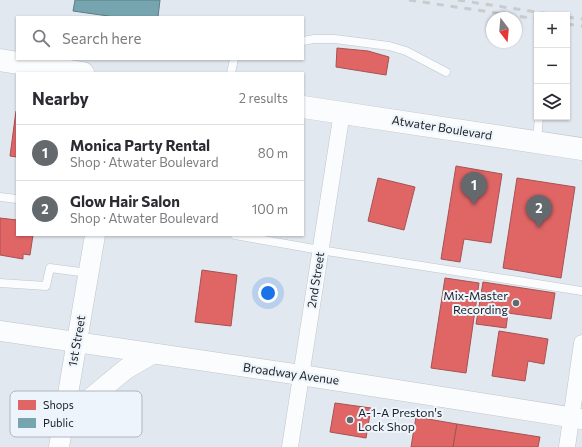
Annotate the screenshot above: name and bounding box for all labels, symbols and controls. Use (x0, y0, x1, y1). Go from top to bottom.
north arrow (486, 12, 522, 48)
map controls (534, 12, 570, 120)
button: + (534, 12, 570, 48)
search box (16, 16, 304, 60)
icon: search (30, 27, 52, 49)
text: Search here (62, 29, 141, 47)
button: − (534, 48, 570, 84)
button: layers (534, 84, 570, 120)
text: Nearby (32, 88, 89, 109)
text: 2 results (239, 90, 288, 106)
street label: Atwater Boulevard (391, 112, 493, 142)
text: Monica Party Rental (70, 136, 210, 154)
text: 1 (42, 145, 48, 161)
text: 80 m (258, 145, 288, 161)
text: Shop · Atwater Boulevard (70, 154, 218, 170)
pin: 1 (461, 172, 487, 205)
text: Glow Hair Salon (70, 192, 180, 210)
pin: 2 (526, 195, 552, 228)
text: 2 (41, 201, 49, 217)
text: 100 m (252, 201, 288, 217)
text: Shop · Atwater Boulevard (70, 210, 218, 226)
street label: 2nd Street (304, 251, 326, 309)
your location (258, 283, 278, 303)
place label: Mix-Master Recording (443, 288, 508, 316)
marker: Mix-Master Recording (511, 298, 521, 308)
street label: 1st Street (65, 314, 87, 368)
street label: Broadway Avenue (242, 359, 340, 387)
legend (10, 391, 142, 437)
text: Shops (43, 398, 74, 411)
place label: A-1-A Preston's Lock Shop (358, 405, 442, 433)
marker: A-1-A Preston's Lock Shop (345, 415, 355, 425)
text: Public (43, 416, 74, 429)

